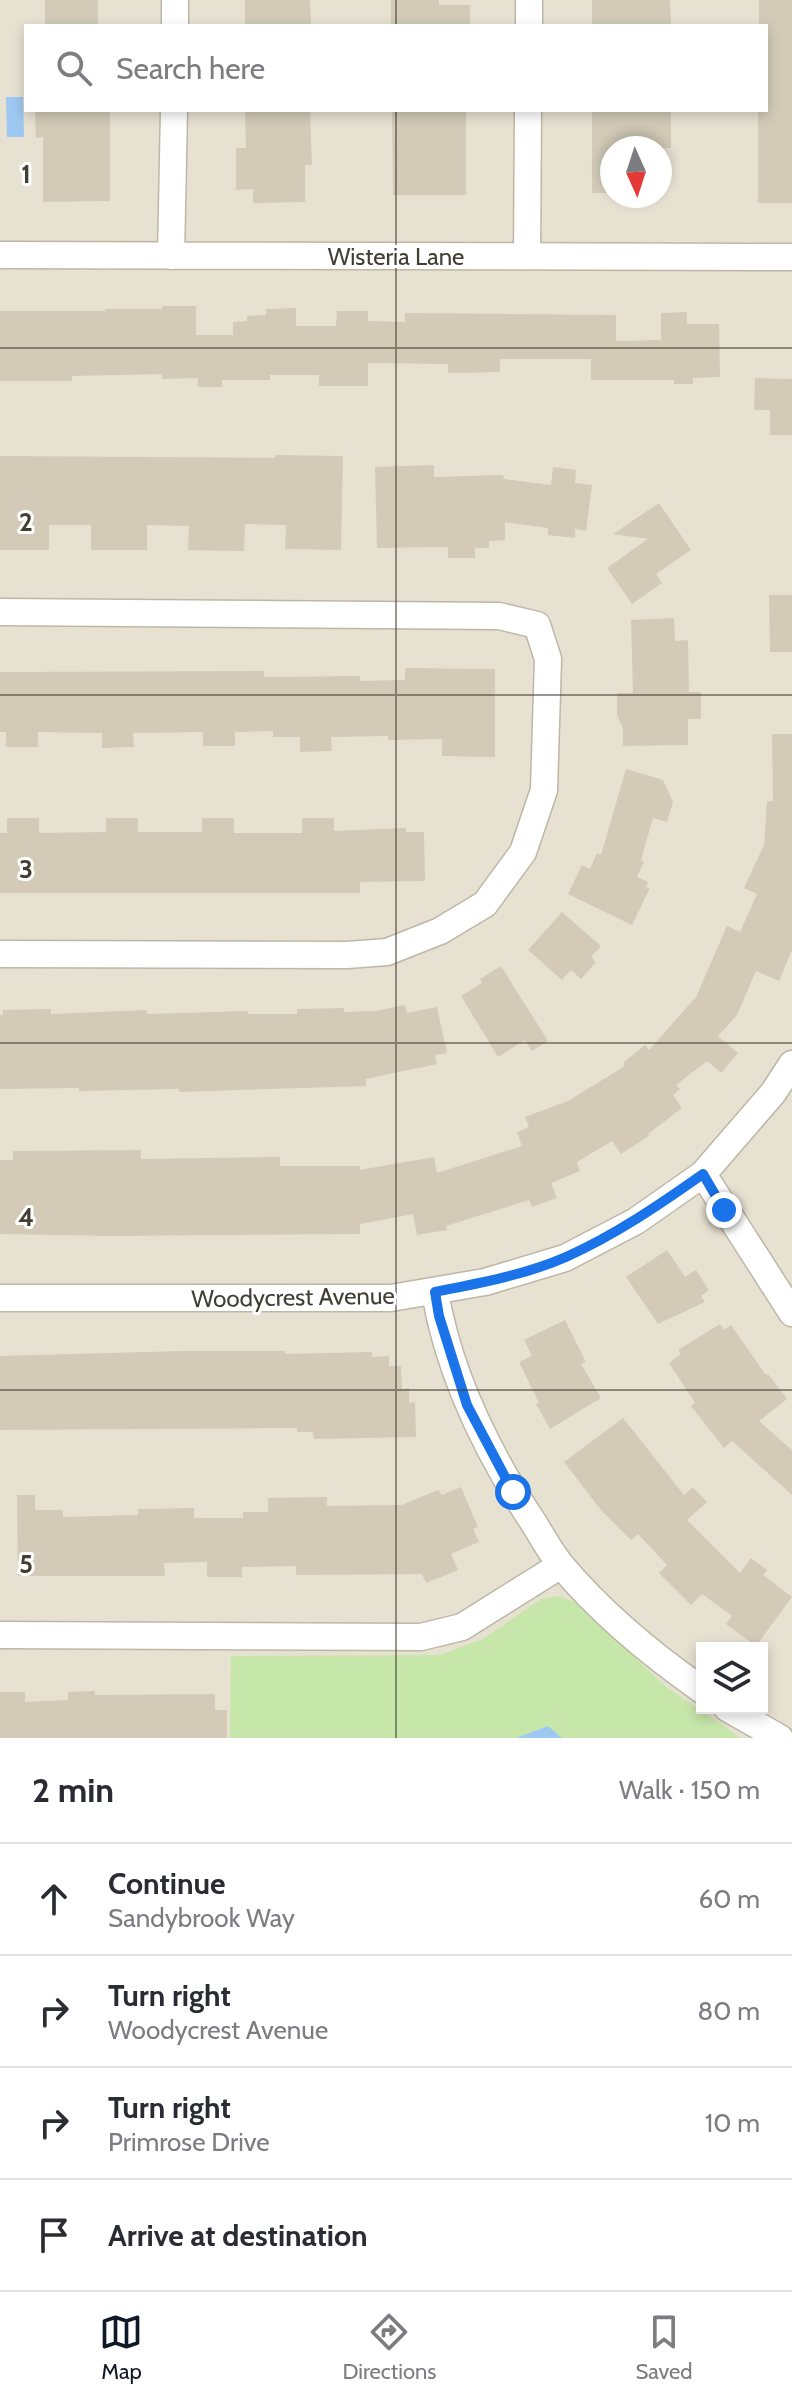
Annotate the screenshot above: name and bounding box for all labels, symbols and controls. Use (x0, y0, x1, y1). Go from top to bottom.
search box (24, 24, 768, 112)
icon: search (52, 46, 96, 90)
text: Search here (116, 50, 265, 87)
north arrow (600, 136, 672, 208)
text: 1 (21, 158, 31, 190)
street label: Wisteria Lane (328, 242, 464, 271)
text: 2 (19, 506, 33, 538)
text: 3 (19, 853, 33, 885)
route end (706, 1192, 742, 1228)
text: 4 (18, 1201, 34, 1233)
street label: Woodycrest Avenue (191, 1281, 395, 1313)
route start (495, 1474, 531, 1510)
text: 5 (19, 1548, 33, 1580)
map controls (696, 1642, 768, 1714)
button: layers (696, 1642, 768, 1714)
text: 2 min (32, 1769, 114, 1811)
text: Walk · 150 m (619, 1774, 760, 1806)
text: Continue (108, 1865, 225, 1902)
icon: ahead (32, 1877, 76, 1921)
text: 60 m (698, 1883, 760, 1915)
text: Sandybrook Way (108, 1902, 295, 1934)
text: Turn right (108, 1977, 231, 2014)
icon: right (32, 1989, 76, 2033)
text: 80 m (697, 1995, 760, 2027)
text: Woodycrest Avenue (108, 2014, 328, 2046)
text: Turn right (108, 2089, 231, 2126)
icon: right (32, 2101, 76, 2145)
text: 10 m (705, 2107, 760, 2139)
text: Primrose Drive (108, 2126, 270, 2158)
icon: arrive (32, 2213, 76, 2257)
text: Arrive at destination (108, 2217, 368, 2254)
tab: Map (99, 2310, 143, 2385)
tab: Directions (342, 2310, 436, 2385)
tab: Saved (635, 2310, 693, 2385)

